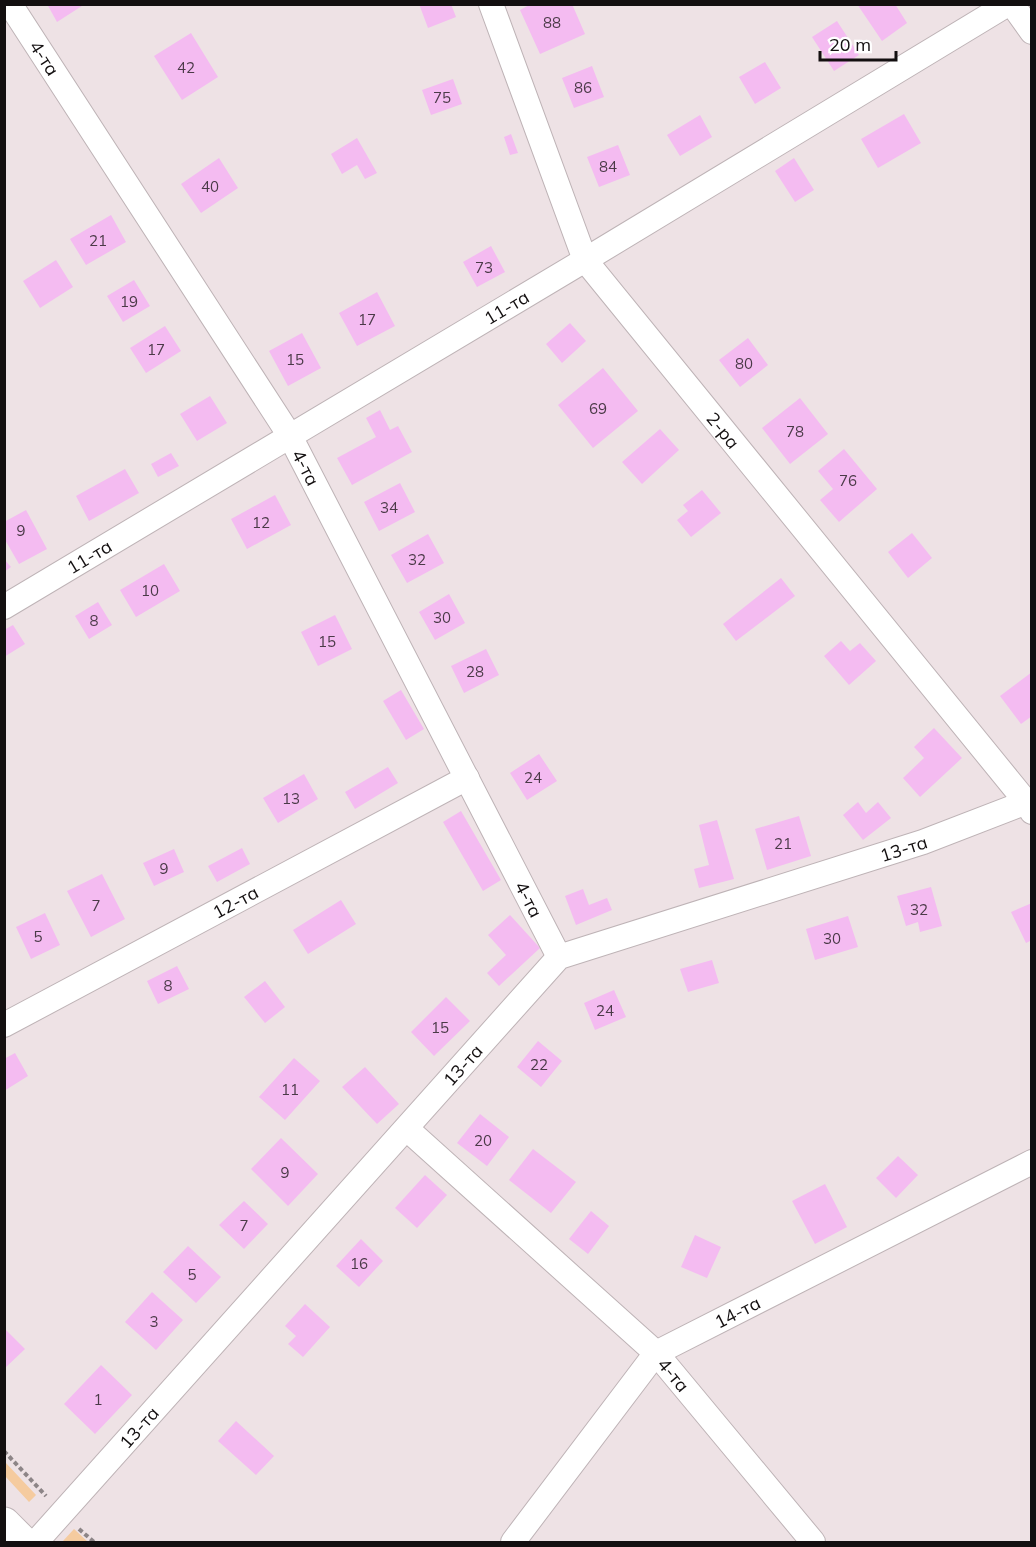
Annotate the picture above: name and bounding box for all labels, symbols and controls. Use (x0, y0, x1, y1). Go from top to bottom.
house number: 88 (543, 13, 561, 32)
scale bar (820, 24, 896, 62)
text: 20 m (829, 33, 871, 56)
street label: 4-та (25, 36, 65, 80)
house number: 42 (177, 58, 195, 77)
house number: 86 (574, 78, 592, 97)
house number: 75 (433, 88, 451, 107)
house number: 84 (599, 157, 617, 176)
house number: 40 (201, 177, 219, 196)
house number: 21 (89, 231, 107, 250)
house number: 73 (475, 258, 493, 277)
street label: 11-та (480, 285, 533, 329)
house number: 19 (120, 292, 138, 311)
house number: 17 (358, 310, 376, 329)
house number: 17 (147, 340, 165, 359)
house number: 15 (286, 350, 304, 369)
house number: 80 (735, 354, 753, 373)
house number: 69 (589, 399, 607, 418)
street label: 2-ра (702, 407, 745, 453)
house number: 78 (786, 422, 804, 441)
street label: 4-та (287, 445, 325, 489)
house number: 76 (839, 471, 857, 490)
house number: 34 (380, 498, 398, 517)
house number: 12 (252, 513, 270, 532)
house number: 9 (16, 521, 26, 540)
street label: 11-та (62, 534, 116, 579)
house number: 32 (408, 550, 426, 569)
house number: 10 (141, 581, 159, 600)
house number: 30 (433, 608, 451, 627)
house number: 8 (89, 611, 99, 630)
house number: 15 (318, 632, 336, 651)
house number: 28 (466, 662, 484, 681)
house number: 24 (524, 768, 542, 787)
house number: 13 (282, 789, 300, 808)
street label: 13-та (877, 830, 930, 866)
house number: 21 (774, 834, 792, 853)
house number: 9 (159, 859, 169, 878)
street label: 4-та (510, 877, 548, 921)
street label: 12-та (208, 880, 262, 923)
house number: 7 (91, 896, 101, 915)
house number: 32 (910, 900, 928, 919)
house number: 5 (33, 927, 43, 946)
house number: 30 (823, 929, 841, 948)
house number: 8 (163, 976, 173, 995)
house number: 24 (596, 1001, 614, 1020)
house number: 15 (431, 1018, 449, 1037)
street label: 13-та (438, 1039, 487, 1091)
house number: 22 (530, 1055, 548, 1074)
house number: 11 (281, 1080, 299, 1099)
house number: 20 (474, 1131, 492, 1150)
house number: 9 (280, 1163, 290, 1182)
house number: 7 (239, 1216, 249, 1235)
house number: 16 (350, 1254, 368, 1273)
house number: 5 (187, 1265, 197, 1284)
street label: 14-та (710, 1291, 764, 1333)
house number: 3 (149, 1312, 159, 1331)
street label: 4-та (653, 1353, 695, 1396)
house number: 1 (93, 1390, 103, 1409)
street label: 13-та (114, 1401, 163, 1453)

